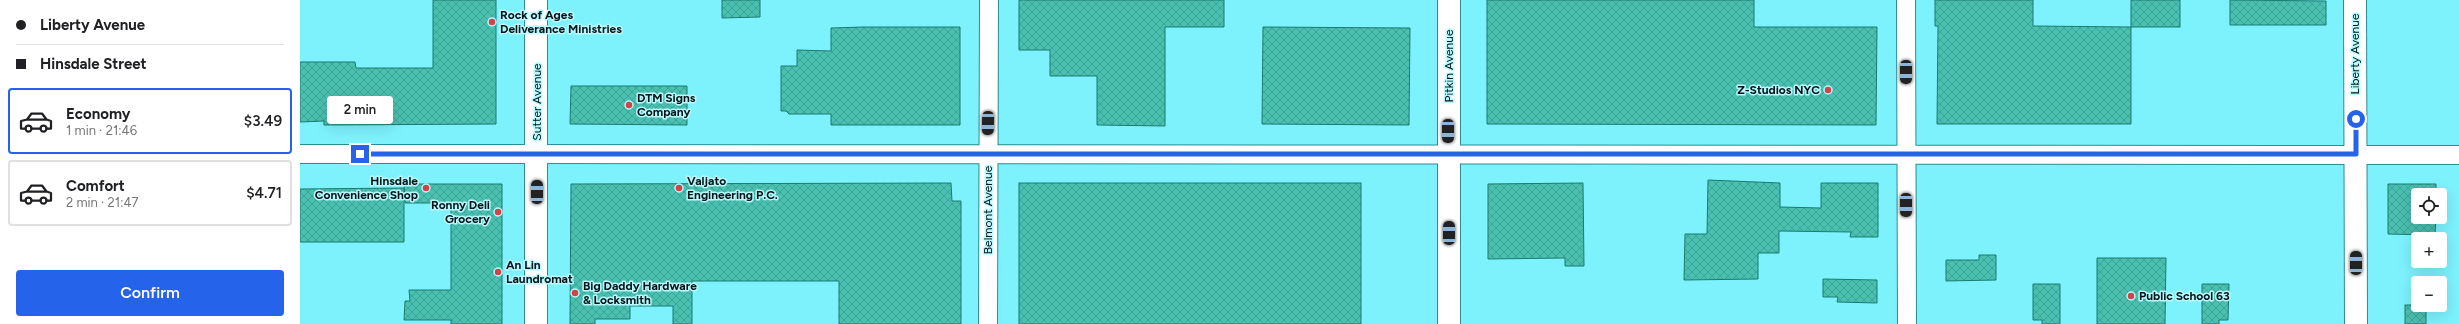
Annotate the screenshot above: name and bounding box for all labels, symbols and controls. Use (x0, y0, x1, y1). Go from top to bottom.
place label: Rock of Ages Deliverance Ministries (500, 8, 622, 36)
street label: Liberty Avenue (2348, 13, 2362, 95)
text: Liberty Avenue (40, 16, 145, 34)
marker: Rock of Ages Deliverance Ministries (487, 17, 497, 27)
street label: Pitkin Avenue (1442, 29, 1456, 103)
text: Hinsdale Street (40, 55, 147, 73)
car (1900, 60, 1912, 84)
street label: Sutter Avenue (530, 63, 544, 141)
place label: Z-Studios NYC (1737, 83, 1820, 97)
marker: Z-Studios NYC (1823, 85, 1833, 95)
place label: DTM Signs Company (637, 91, 696, 119)
callout: 2 min (327, 96, 393, 124)
marker: DTM Signs Company (624, 100, 634, 110)
text: 2 min (344, 102, 376, 117)
icon: car (18, 103, 54, 139)
text: Economy (66, 105, 131, 123)
route start (2347, 110, 2365, 128)
car (982, 111, 994, 135)
text: $3.49 (244, 112, 282, 130)
car (1442, 119, 1454, 143)
text: 1 min · 21:46 (66, 123, 137, 138)
route end (351, 145, 369, 163)
street label: Belmont Avenue (981, 165, 995, 254)
place label: Hinsdale Convenience Shop (315, 174, 418, 202)
place label: Valjato Engineering P.C. (687, 174, 778, 202)
icon: car (18, 175, 54, 211)
text: Comfort (66, 177, 125, 195)
car (531, 180, 543, 204)
marker: Hinsdale Convenience Shop (421, 183, 431, 193)
marker: Valjato Engineering P.C. (674, 183, 684, 193)
text: $4.71 (246, 184, 282, 202)
map controls (2411, 188, 2447, 312)
button: locate (2411, 188, 2447, 224)
car (1900, 193, 1912, 217)
text: 2 min · 21:47 (66, 195, 139, 210)
place label: Ronny Deli Grocery (431, 198, 490, 226)
marker: Ronny Deli Grocery (493, 207, 503, 217)
car (1443, 221, 1455, 245)
button: + (2411, 232, 2447, 268)
car (2350, 251, 2362, 275)
place label: An Lin Laundromat (506, 258, 573, 286)
marker: An Lin Laundromat (493, 267, 503, 277)
button: Confirm (16, 270, 284, 316)
button: − (2411, 276, 2447, 312)
place label: Big Daddy Hardware & Locksmith (583, 279, 697, 307)
marker: Big Daddy Hardware & Locksmith (570, 288, 580, 298)
place label: Public School 63 (2139, 289, 2230, 303)
marker: Public School 63 (2126, 291, 2136, 301)

